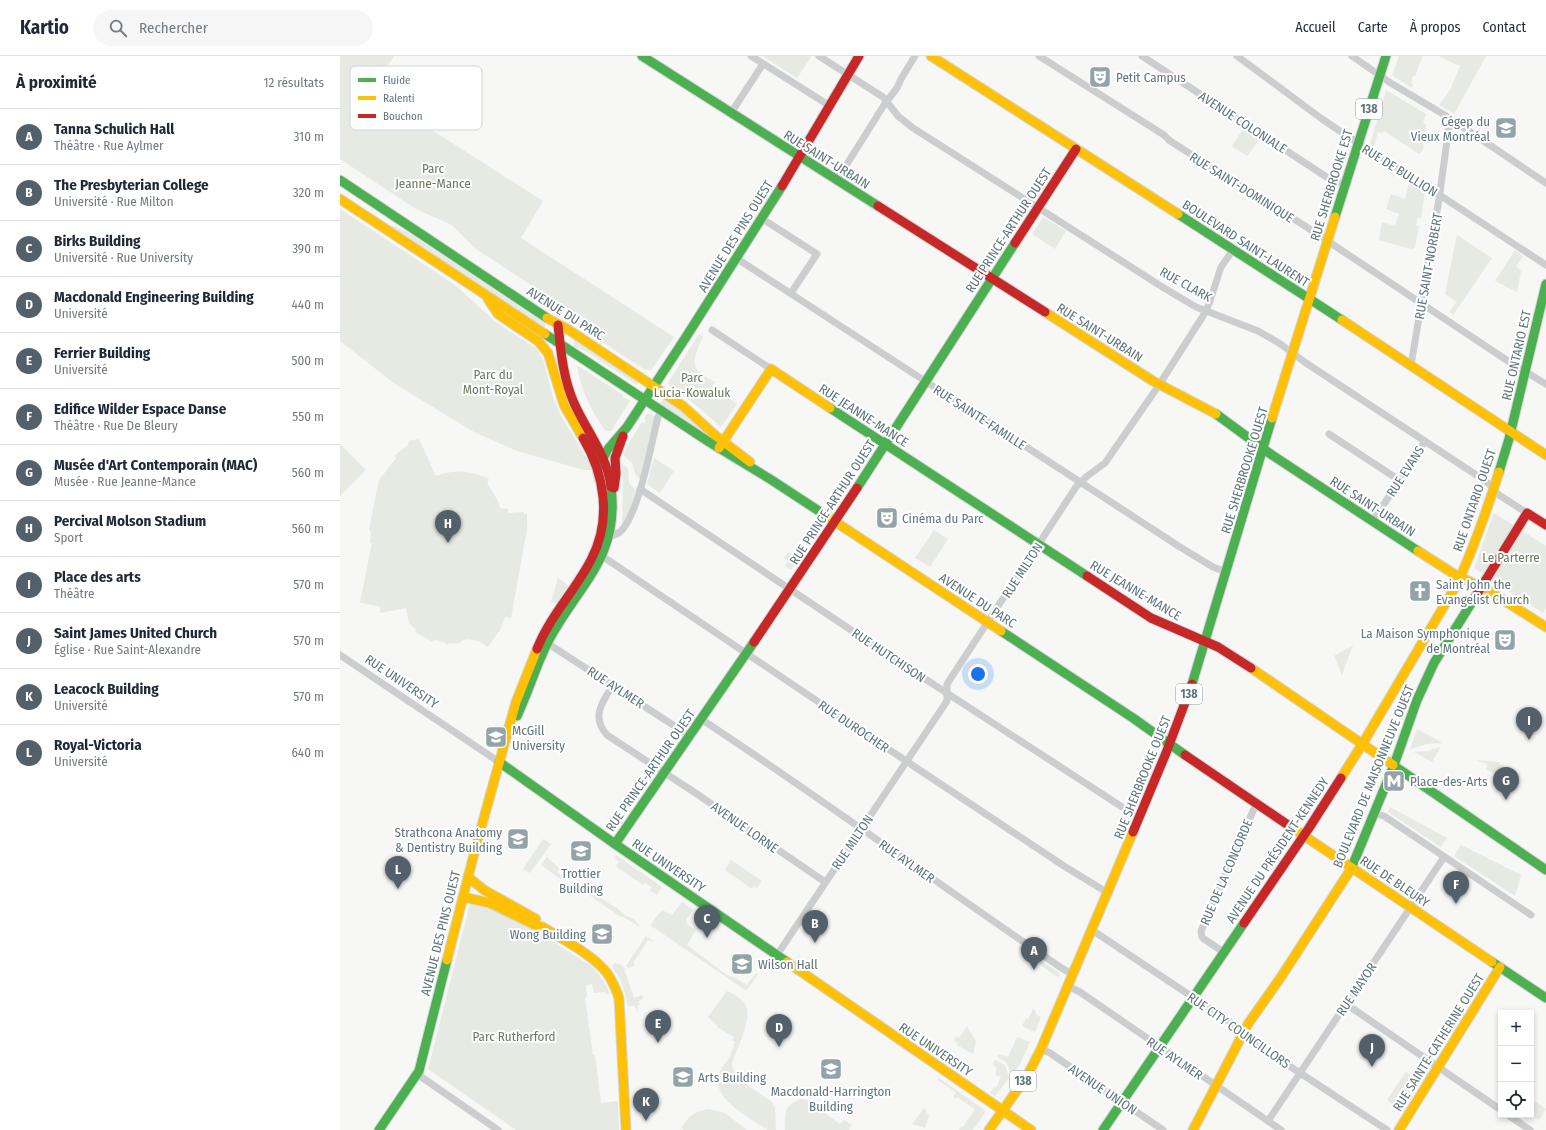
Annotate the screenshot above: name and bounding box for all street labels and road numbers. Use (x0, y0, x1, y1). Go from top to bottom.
street label: AVENUE COLONIALE (1196, 88, 1290, 156)
road number: 138 (1356, 99, 1382, 119)
street label: RUE SAINT-URBAIN (781, 127, 872, 192)
street label: RUE SHERBROOKE EST (1307, 128, 1356, 243)
street label: RUE DE BULLION (1359, 141, 1440, 200)
street label: RUE SAINT-DOMINIQUE (1187, 149, 1297, 226)
street label: RUE PRINCE-ARTHUR OUEST (963, 165, 1054, 295)
street label: AVENUE DES PINS OUEST (695, 178, 776, 295)
street label: BOULEVARD SAINT-LAURENT (1180, 197, 1312, 290)
street label: RUE SAINT-NORBERT (1412, 212, 1445, 320)
street label: RUE CLARK (1157, 264, 1214, 305)
street label: AVENUE DU PARC (524, 284, 608, 344)
street label: RUE SAINT-URBAIN (1054, 300, 1145, 365)
street label: RUE ONTARIO EST (1499, 309, 1534, 402)
street label: RUE JEANNE-MANCE (816, 381, 911, 450)
street label: RUE SAINTE-FAMILLE (931, 382, 1029, 453)
street label: RUE SHERBROOKE OUEST (1218, 405, 1271, 535)
street label: RUE PRINCE-ARTHUR OUEST (787, 437, 878, 567)
street label: RUE EVANS (1383, 443, 1427, 499)
street label: RUE ONTARIO OUEST (1450, 447, 1499, 554)
street label: RUE SAINT-URBAIN (1327, 473, 1418, 540)
street label: RUE MILTON (999, 540, 1046, 601)
street label: RUE JEANNE-MANCE (1088, 557, 1184, 623)
street label: AVENUE DU PARC (936, 570, 1019, 631)
street label: RUE HUTCHISON (849, 625, 928, 685)
street label: RUE UNIVERSITY (362, 651, 441, 712)
street label: RUE AYLMER (585, 664, 647, 711)
street label: BOULEVARD DE MAISONNEUVE OUEST (1330, 683, 1417, 870)
road number: 138 (1176, 684, 1202, 704)
street label: RUE DUROCHER (816, 697, 892, 756)
street label: RUE PRINCE-ARTHUR OUEST (603, 706, 698, 834)
street label: RUE SHERBROOKE OUEST (1111, 713, 1174, 841)
street label: AVENUE DU PRÉSIDENT-KENNEDY (1223, 774, 1332, 926)
street label: AVENUE LORNE (708, 799, 781, 856)
street label: RUE MILTON (829, 812, 876, 872)
street label: RUE DE LA CONCORDE (1197, 817, 1256, 928)
street label: RUE UNIVERSITY (629, 835, 708, 896)
street label: RUE AYLMER (876, 837, 937, 886)
street label: RUE DE BLEURY (1357, 853, 1433, 910)
street label: AVENUE DES PINS OUEST (418, 869, 463, 997)
street label: RUE MAYOR (1333, 960, 1380, 1019)
street label: RUE SAINTE-CATHERINE OUEST (1390, 971, 1487, 1114)
street label: RUE CITY COUNCILLORS (1184, 989, 1293, 1072)
street label: RUE UNIVERSITY (896, 1019, 975, 1080)
street label: RUE AYLMER (1144, 1034, 1206, 1083)
street label: AVENUE UNION (1066, 1061, 1140, 1118)
road number: 138 (1010, 1071, 1036, 1091)

